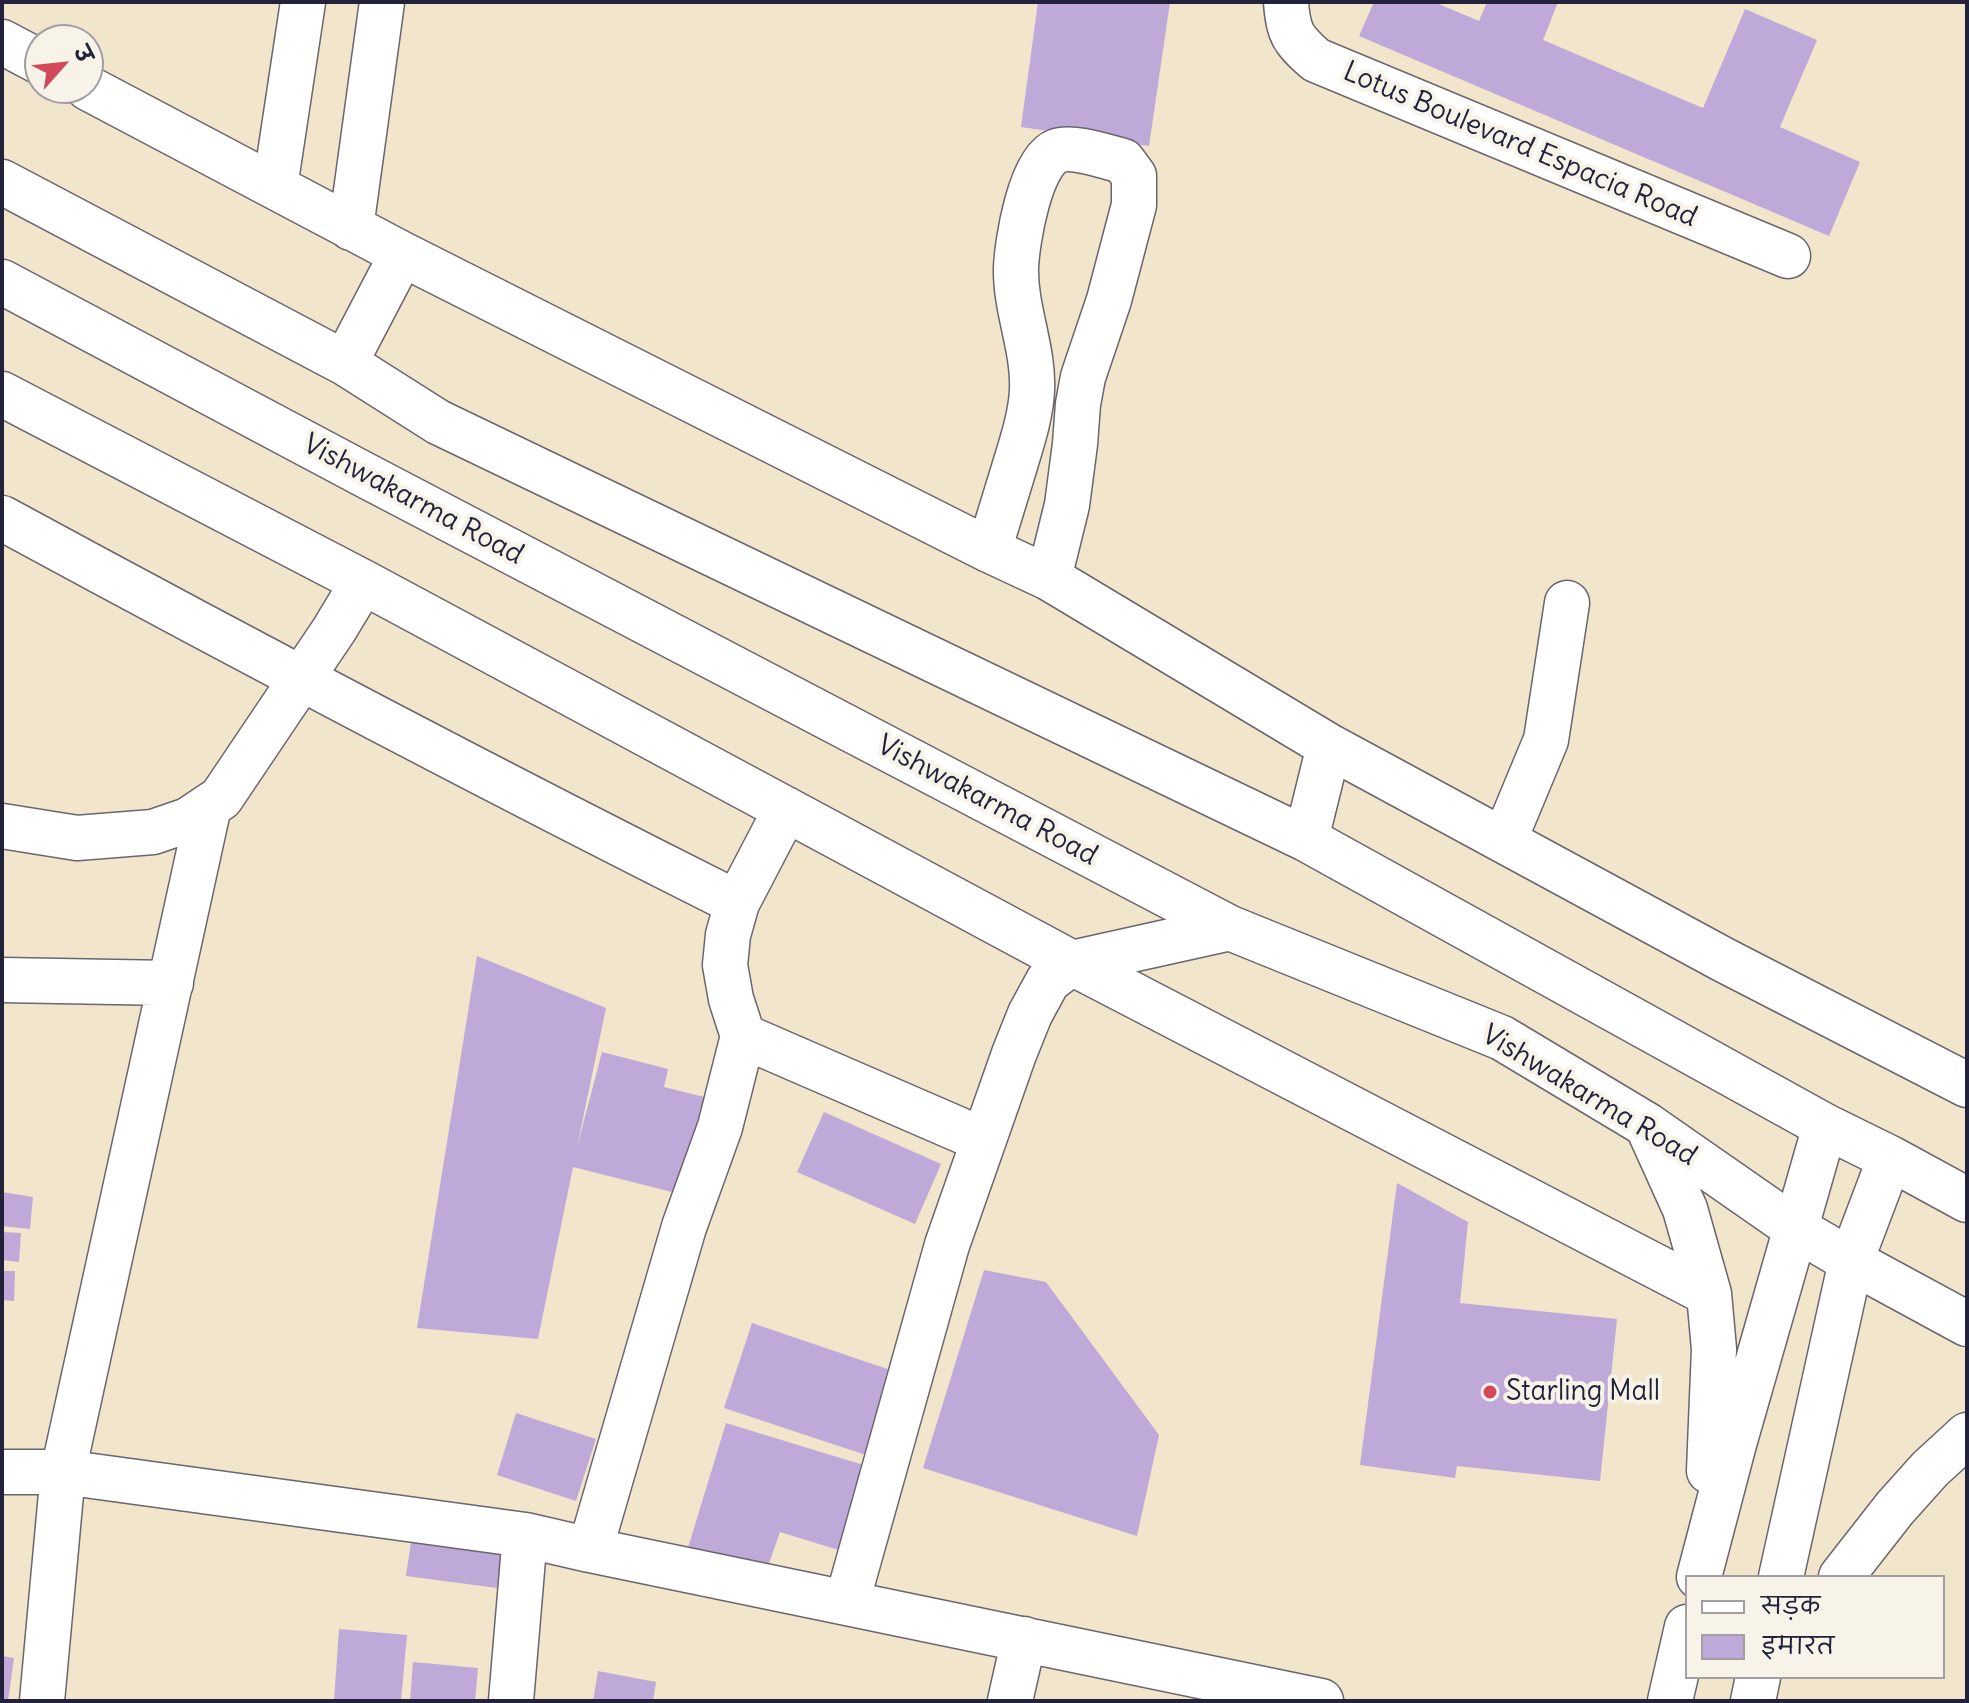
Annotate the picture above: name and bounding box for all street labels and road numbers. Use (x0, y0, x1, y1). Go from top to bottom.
street label: Lotus Boulevard Espacia Road (1338, 55, 1702, 235)
street label: Vishwakarma Road (297, 428, 529, 572)
street label: Vishwakarma Road (871, 729, 1103, 873)
street label: Vishwakarma Road (1475, 1019, 1703, 1173)

